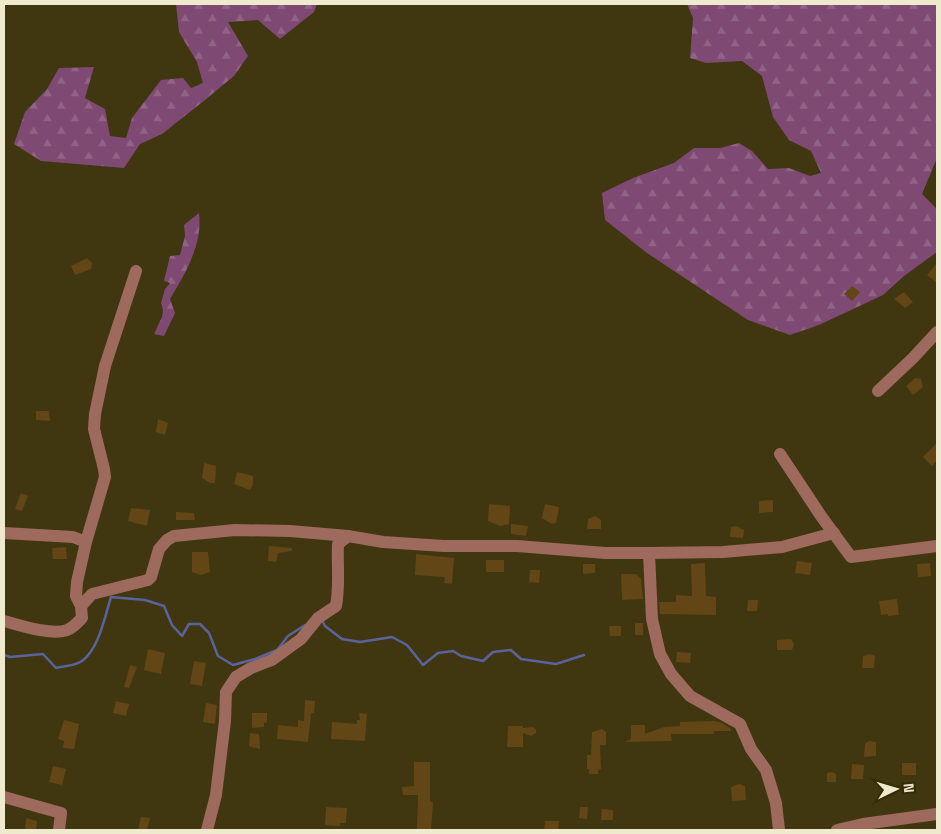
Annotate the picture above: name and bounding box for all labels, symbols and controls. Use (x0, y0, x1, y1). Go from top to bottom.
north arrow (871, 764, 921, 814)
text: N (900, 782, 918, 793)

